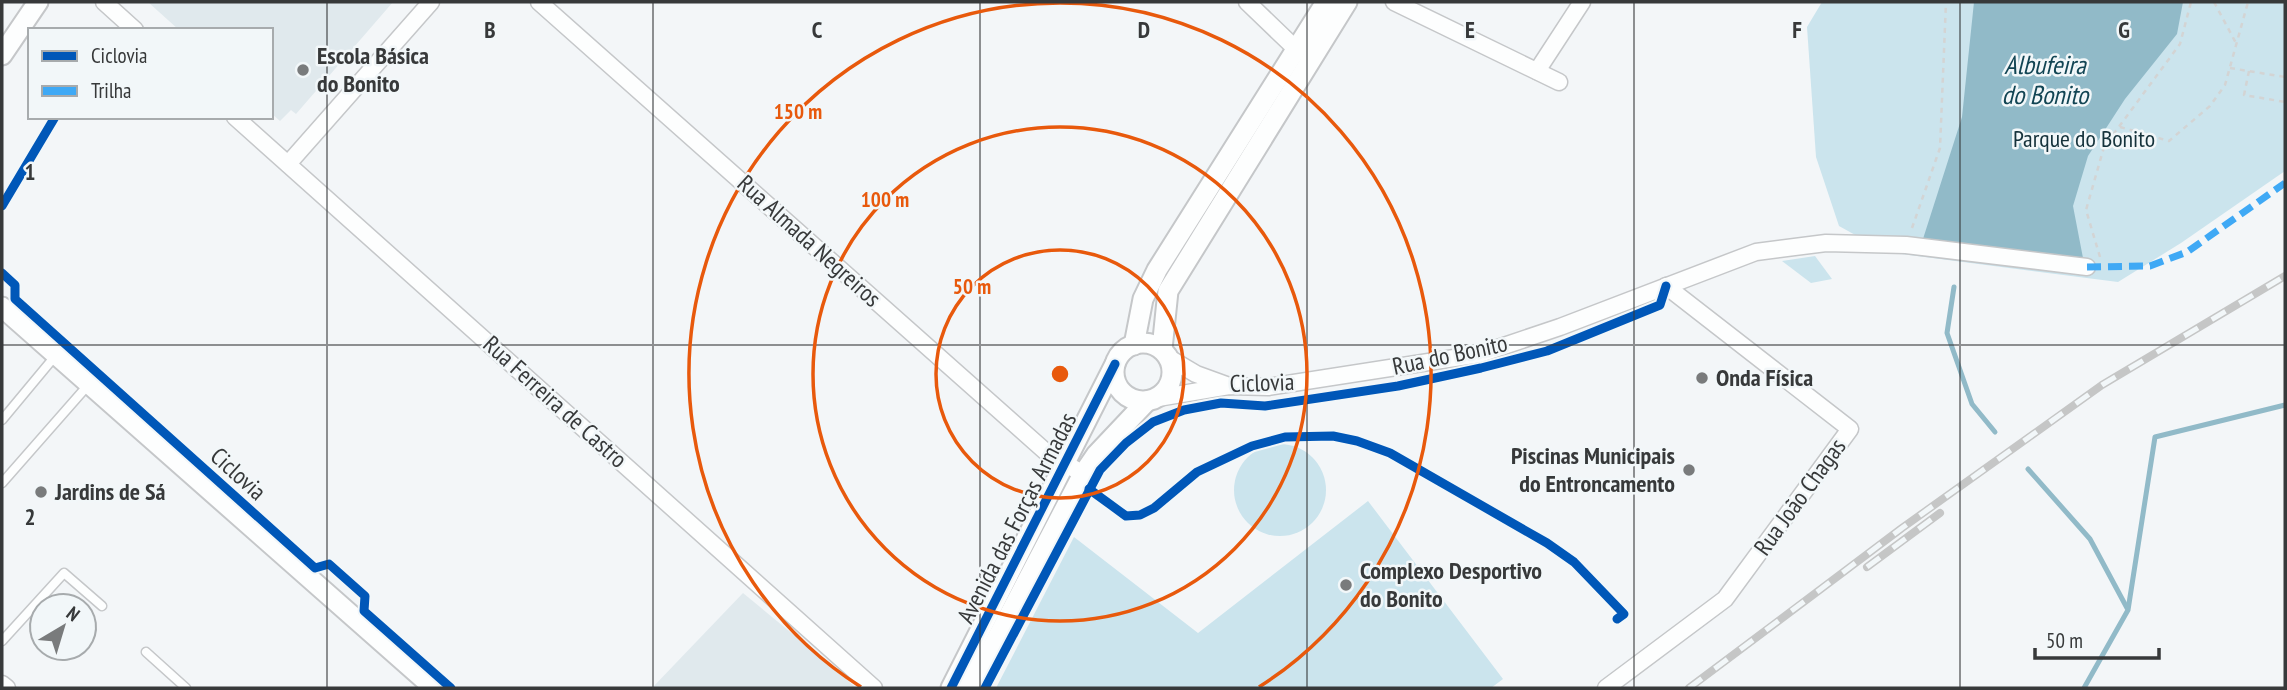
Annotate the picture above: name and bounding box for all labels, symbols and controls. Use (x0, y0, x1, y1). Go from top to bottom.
text: B (484, 15, 496, 44)
text: C (812, 15, 823, 44)
text: D (1138, 15, 1150, 44)
text: E (1465, 15, 1475, 44)
text: F (1792, 15, 1802, 44)
text: G (2118, 15, 2130, 44)
legend (28, 28, 273, 119)
place label: Escola Básica do Bonito (317, 40, 429, 99)
text: Ciclovia (91, 42, 148, 69)
water label: Albufeira do Bonito (2002, 48, 2090, 111)
marker: Escola Básica do Bonito (295, 62, 311, 78)
text: Trilha (91, 77, 131, 104)
text: 150 m (774, 98, 822, 125)
park label: Parque do Bonito (2013, 123, 2155, 154)
text: 1 (25, 157, 36, 186)
street label: Rua Almada Negreiros (731, 168, 888, 313)
text: 100 m (861, 186, 909, 213)
text: 50 m (953, 273, 991, 300)
street label: Rua do Bonito (1390, 327, 1510, 382)
street label: Rua Ferreira de Castro (477, 329, 634, 474)
centre of rings (1048, 362, 1072, 386)
place label: Onda Física (1716, 362, 1813, 393)
street label: Ciclovia (1229, 366, 1295, 399)
marker: Onda Física (1694, 370, 1710, 386)
street label: Avenida das Forças Armadas (950, 407, 1083, 628)
street label: Rua João Chagas (1747, 432, 1852, 561)
street label: Ciclovia (204, 440, 273, 507)
place label: Piscinas Municipais do Entroncamento (1511, 440, 1675, 499)
marker: Piscinas Municipais do Entroncamento (1681, 462, 1697, 478)
place label: Jardins de Sá (54, 476, 165, 507)
marker: Jardins de Sá (33, 484, 49, 500)
text: 2 (25, 502, 36, 531)
place label: Complexo Desportivo do Bonito (1360, 555, 1542, 614)
marker: Complexo Desportivo do Bonito (1338, 577, 1354, 593)
north arrow (28, 592, 98, 662)
text: N (62, 601, 85, 626)
scale bar (2035, 616, 2159, 660)
text: 50 m (2046, 627, 2083, 654)

